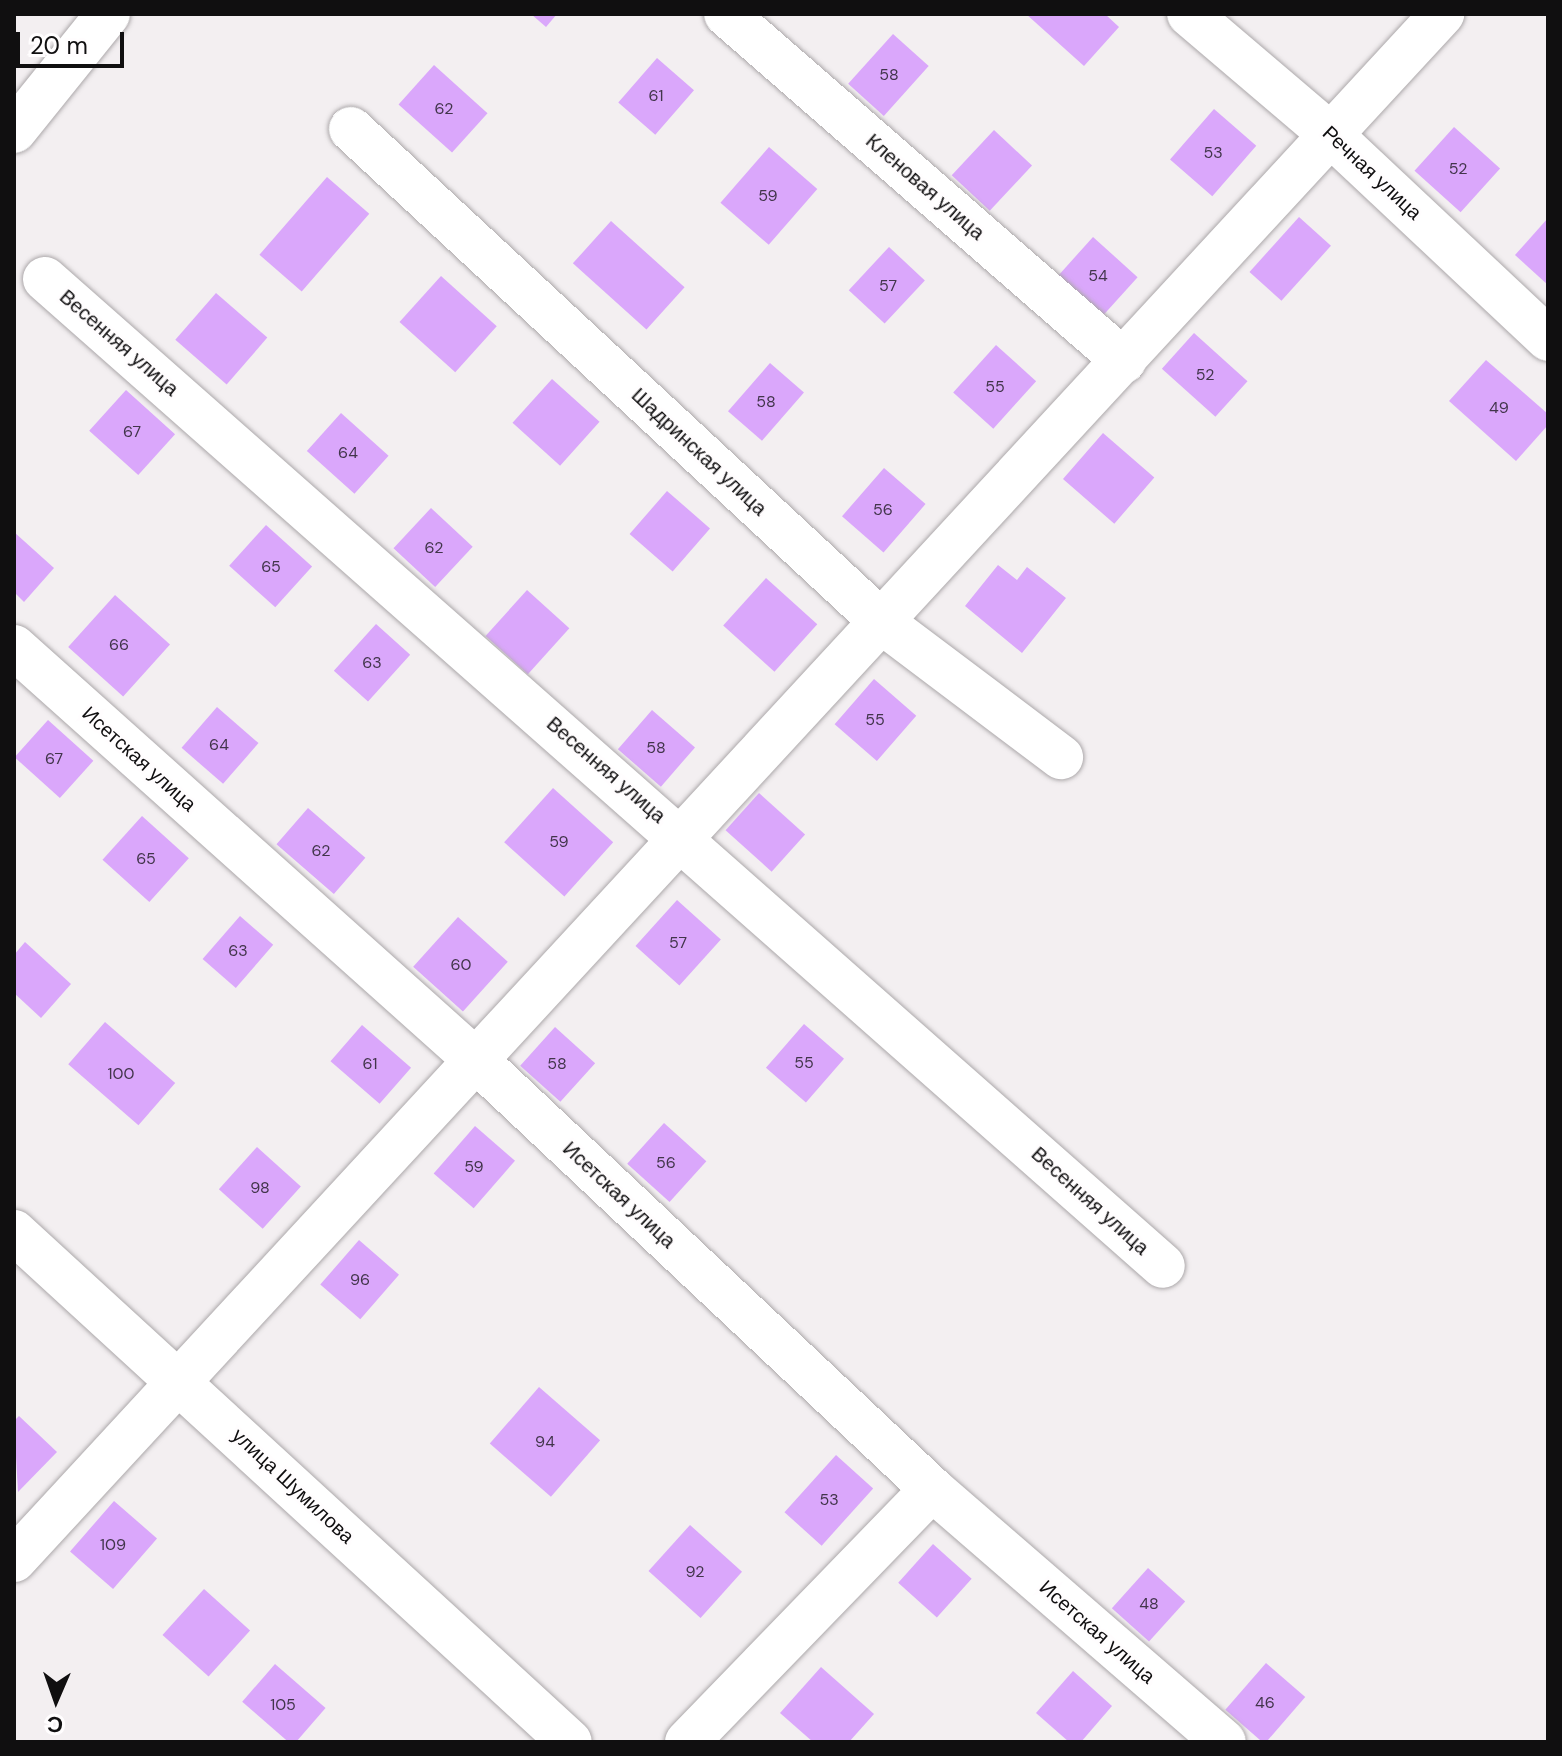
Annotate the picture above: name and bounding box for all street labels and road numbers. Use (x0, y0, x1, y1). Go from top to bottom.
street label: Речная улица (1318, 121, 1426, 225)
street label: Кленовая улица (861, 129, 989, 245)
street label: Весенняя улица (55, 285, 183, 401)
street label: Шадринская улица (626, 383, 772, 521)
street label: Исетская улица (77, 701, 201, 817)
street label: Весенняя улица (542, 712, 670, 828)
street label: Исетская улица (558, 1137, 680, 1253)
street label: Весенняя улица (1026, 1142, 1154, 1260)
street label: улица Шумилова (227, 1423, 359, 1549)
street label: Исетская улица (1034, 1575, 1160, 1689)

